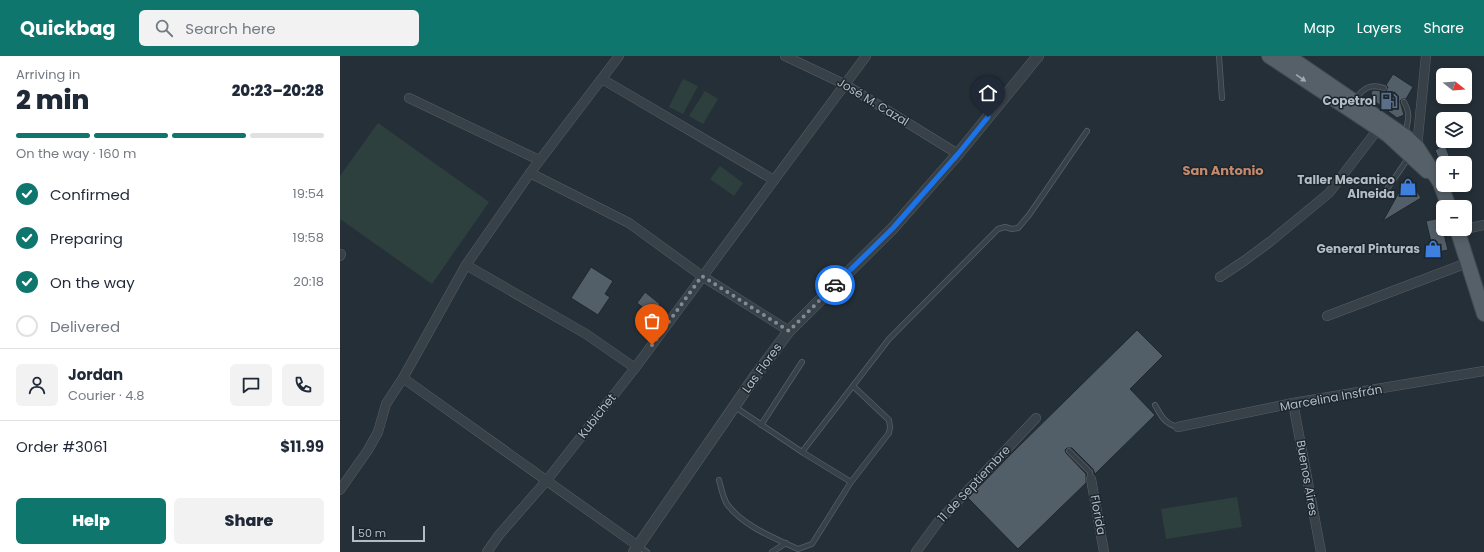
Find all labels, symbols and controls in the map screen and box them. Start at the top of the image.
search box [139,10,419,46]
text: Quickbag [20,15,115,42]
icon: search [153,17,175,39]
text: Search here [185,18,276,39]
text: Map [1304,18,1335,38]
text: Layers [1357,18,1401,38]
text: Share [1423,18,1464,38]
text: Arriving in [16,65,80,84]
north arrow [1436,68,1472,104]
map controls [1436,68,1472,236]
street label: José M. Cazal [834,73,912,130]
one-way arrow [1296,74,1306,82]
pin [971,76,1005,117]
text: 20:23–20:28 [232,80,324,101]
text: 2 min [16,82,89,118]
icon: home [977,82,999,104]
fuel station icon: Copetrol [1379,91,1399,111]
place label: Copetrol [1322,92,1376,109]
button: layers [1436,112,1472,148]
text: On the way · 160 m [16,144,137,163]
button: + [1436,156,1472,192]
district label: San Antonio [1182,161,1264,180]
place label: Taller Mecanico Alneida [1297,171,1395,202]
shop icon: Taller Mecanico Alneida [1398,177,1418,197]
icon: check [16,183,38,205]
text: Confirmed [50,184,130,205]
text: 19:54 [293,184,324,203]
button: − [1436,200,1472,236]
icon: check [16,227,38,249]
text: Preparing [50,228,123,249]
text: 19:58 [293,228,324,247]
shop icon: General Pinturas [1423,239,1443,259]
place label: General Pinturas [1317,240,1420,257]
courier [815,265,855,305]
icon: check [16,271,38,293]
text: On the way [50,272,135,293]
text: 20:18 [293,272,324,291]
icon: car [824,274,846,296]
pin [635,304,669,345]
icon: bag [641,310,663,332]
text: Delivered [50,316,120,337]
street label: Las Flores [738,339,785,396]
button: person [16,364,58,406]
text: Jordan [68,364,123,385]
button: chat [230,364,272,406]
button: phone [282,364,324,406]
street label: Marcelina Insfrán [1278,380,1383,415]
text: Courier · 4.8 [68,386,144,405]
street label: Kubichet [574,390,620,442]
text: Order #3061 [16,436,108,457]
text: $11.99 [280,436,324,457]
street label: Buenos Aires [1292,439,1323,517]
street label: 11 de Septiembre [934,442,1014,526]
street label: Florida [1087,494,1110,536]
button: Help [16,498,166,544]
button: Share [174,498,324,544]
scale bar [352,524,425,543]
text: 50 m [358,525,386,541]

